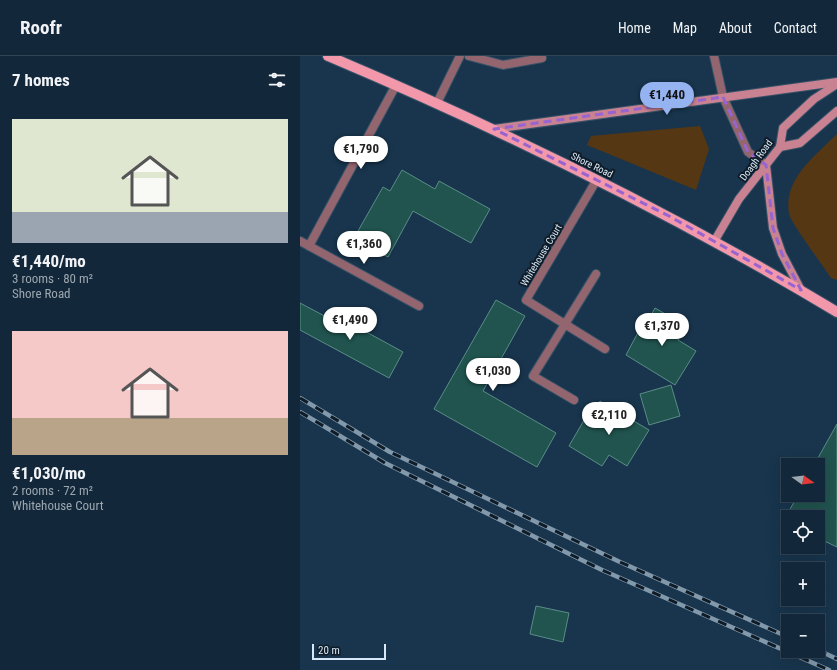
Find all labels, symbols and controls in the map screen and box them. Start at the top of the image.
text: Roofr [20,16,62,39]
text: Home [618,20,651,36]
text: Map [673,20,697,36]
text: About [719,20,752,36]
text: Contact [774,20,817,36]
icon: filters [266,69,288,91]
text: 7 homes [12,70,70,90]
pin: €1,440 [634,82,700,116]
text: €1,440 [649,87,685,102]
pin: €1,790 [328,136,394,170]
street label: Doagh Road [738,137,774,183]
text: €1,790 [343,141,379,156]
icon: home [114,145,186,217]
street label: Shore Road [569,150,615,180]
street label: Whitehouse Court [518,222,564,288]
pin: €1,360 [331,231,397,265]
text: €1,360 [346,236,382,251]
text: €1,440/mo [12,251,86,271]
text: 3 rooms · 80 m² [12,271,93,286]
text: Shore Road [12,286,71,301]
pin: €1,490 [317,307,383,341]
text: €1,490 [332,312,368,327]
pin: €1,370 [629,313,695,347]
text: €1,370 [644,318,680,333]
icon: home [114,357,186,429]
pin: €1,030 [460,358,526,392]
text: €1,030 [475,363,511,378]
pin: €2,110 [576,402,642,436]
text: €2,110 [591,407,627,422]
north arrow [781,458,825,502]
map controls [781,458,825,658]
text: €1,030/mo [12,463,86,483]
text: 2 rooms · 72 m² [12,483,93,498]
text: Whitehouse Court [12,498,104,513]
button: locate [781,510,825,554]
button: + [781,562,825,606]
button: − [781,614,825,658]
scale bar [312,642,386,661]
text: 20 m [318,644,340,657]

